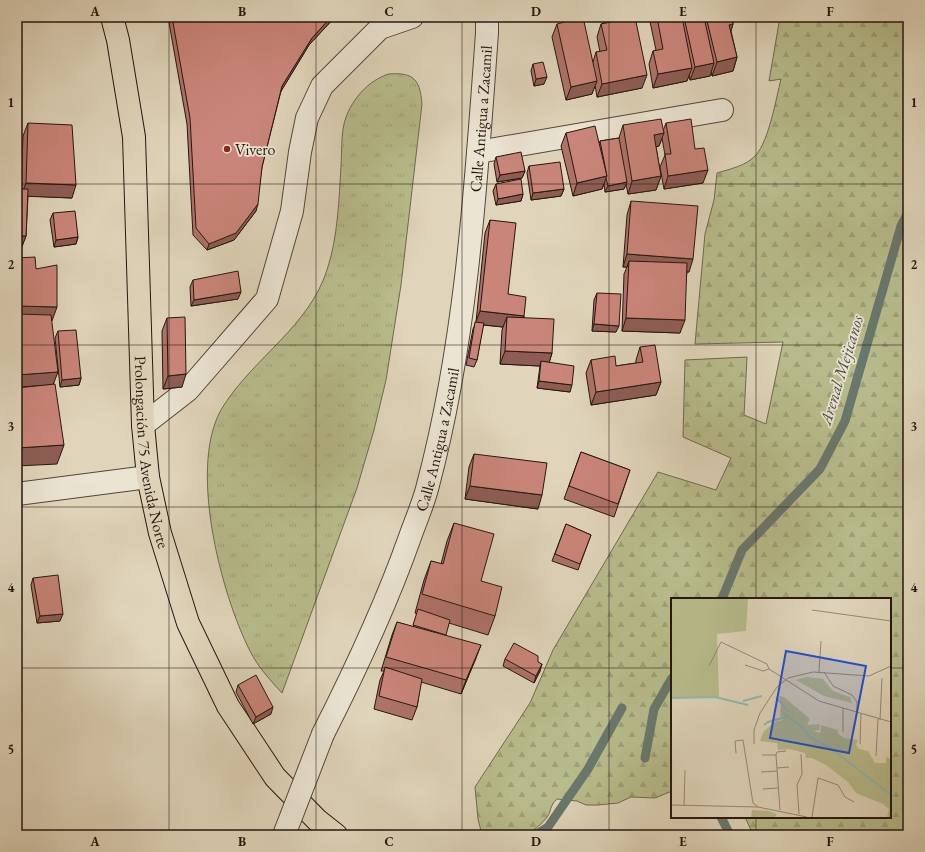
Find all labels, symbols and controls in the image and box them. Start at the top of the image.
text: A [89,3,100,20]
text: B [238,3,246,20]
text: C [384,3,394,20]
text: D [531,3,541,20]
text: E [679,3,687,20]
text: F [826,3,834,20]
street label: Calle Antigua a Zacamil [465,45,497,193]
text: 1 [8,94,15,111]
text: 1 [911,94,918,111]
place label: Vivero [235,139,276,160]
marker: Vivero [222,144,232,154]
text: 2 [8,256,15,273]
text: 2 [911,256,918,273]
water label: Arenal Mejicanos [813,312,868,429]
street label: Prolongación 75 Avenida Norte [130,355,174,551]
street label: Calle Antigua a Zacamil [410,366,464,514]
text: 3 [8,418,15,435]
text: 3 [911,418,918,435]
text: 4 [8,579,15,596]
text: 4 [911,579,918,596]
inset map [671,598,891,818]
text: 5 [8,741,14,758]
text: 5 [911,741,917,758]
text: A [89,833,100,850]
text: B [238,833,246,850]
text: C [384,833,394,850]
text: D [531,833,541,850]
text: E [679,833,687,850]
text: F [826,833,834,850]

